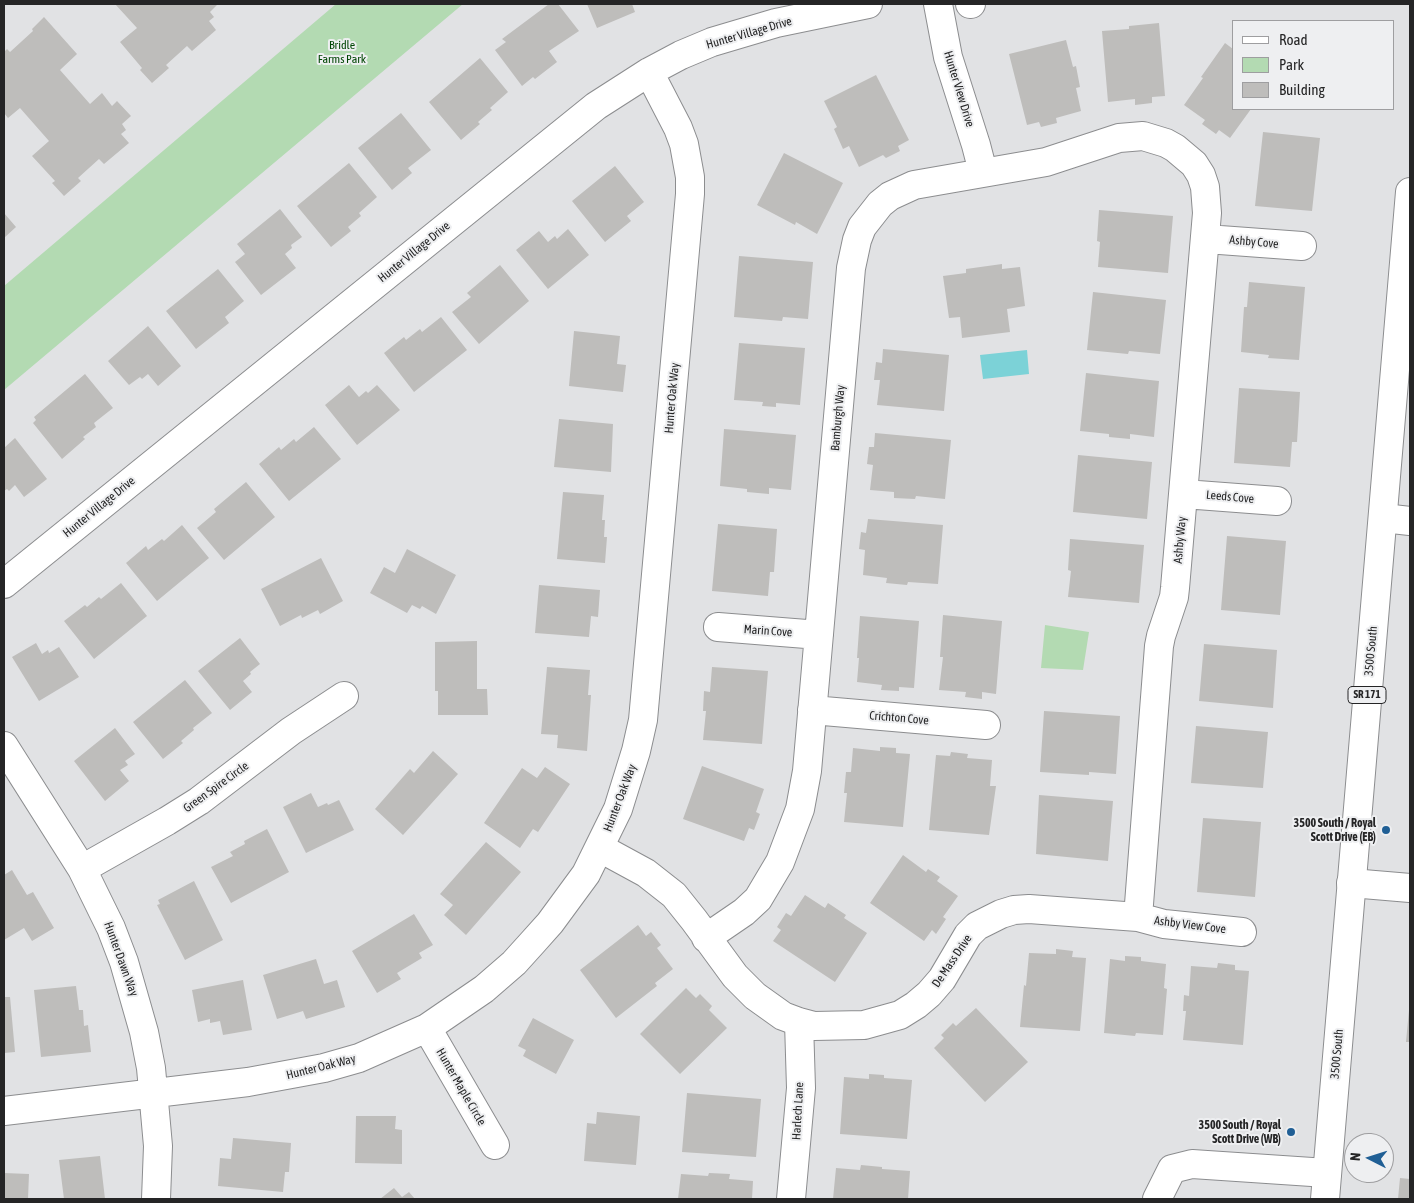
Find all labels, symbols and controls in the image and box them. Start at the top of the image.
street label: Hunter Village Drive [705,14,793,52]
legend [1232,20,1394,110]
text: Road [1279,31,1308,48]
park label: Bridle Farms Park [318,38,366,66]
street label: Hunter View Drive [941,49,977,129]
text: Park [1279,56,1304,73]
text: Building [1279,81,1325,98]
street label: Hunter Village Drive [375,219,453,285]
street label: Ashby Cove [1229,233,1279,251]
street label: Hunter Oak Way [662,362,682,434]
street label: Bamburgh Way [828,384,848,452]
street label: Hunter Village Drive [60,474,138,540]
street label: Leeds Cove [1205,488,1255,506]
street label: Ashby Way [1171,516,1189,564]
street label: Marin Cove [743,622,793,640]
street label: 3500 South [1362,625,1380,677]
road number: SR 171 [1348,686,1386,704]
street label: Crichton Cove [869,708,929,728]
street label: Green Spire Circle [181,759,251,815]
street label: Hunter Oak Way [601,762,639,834]
place label: 3500 South / Royal Scott Drive (EB) [1294,816,1376,844]
marker: 3500 South / Royal Scott Drive (EB) [1380,824,1392,836]
street label: Ashby View Cove [1153,913,1227,937]
street label: Hunter Dawn Way [101,920,141,998]
street label: De Mass Drive [929,932,975,990]
street label: 3500 South [1328,1028,1346,1080]
street label: Hunter Maple Circle [433,1046,489,1128]
street label: Hunter Oak Way [285,1051,357,1083]
street label: Harlech Lane [789,1082,807,1140]
place label: 3500 South / Royal Scott Drive (WB) [1199,1118,1281,1146]
marker: 3500 South / Royal Scott Drive (WB) [1285,1126,1297,1138]
north arrow [1344,1133,1394,1183]
text: N [1347,1152,1363,1162]

